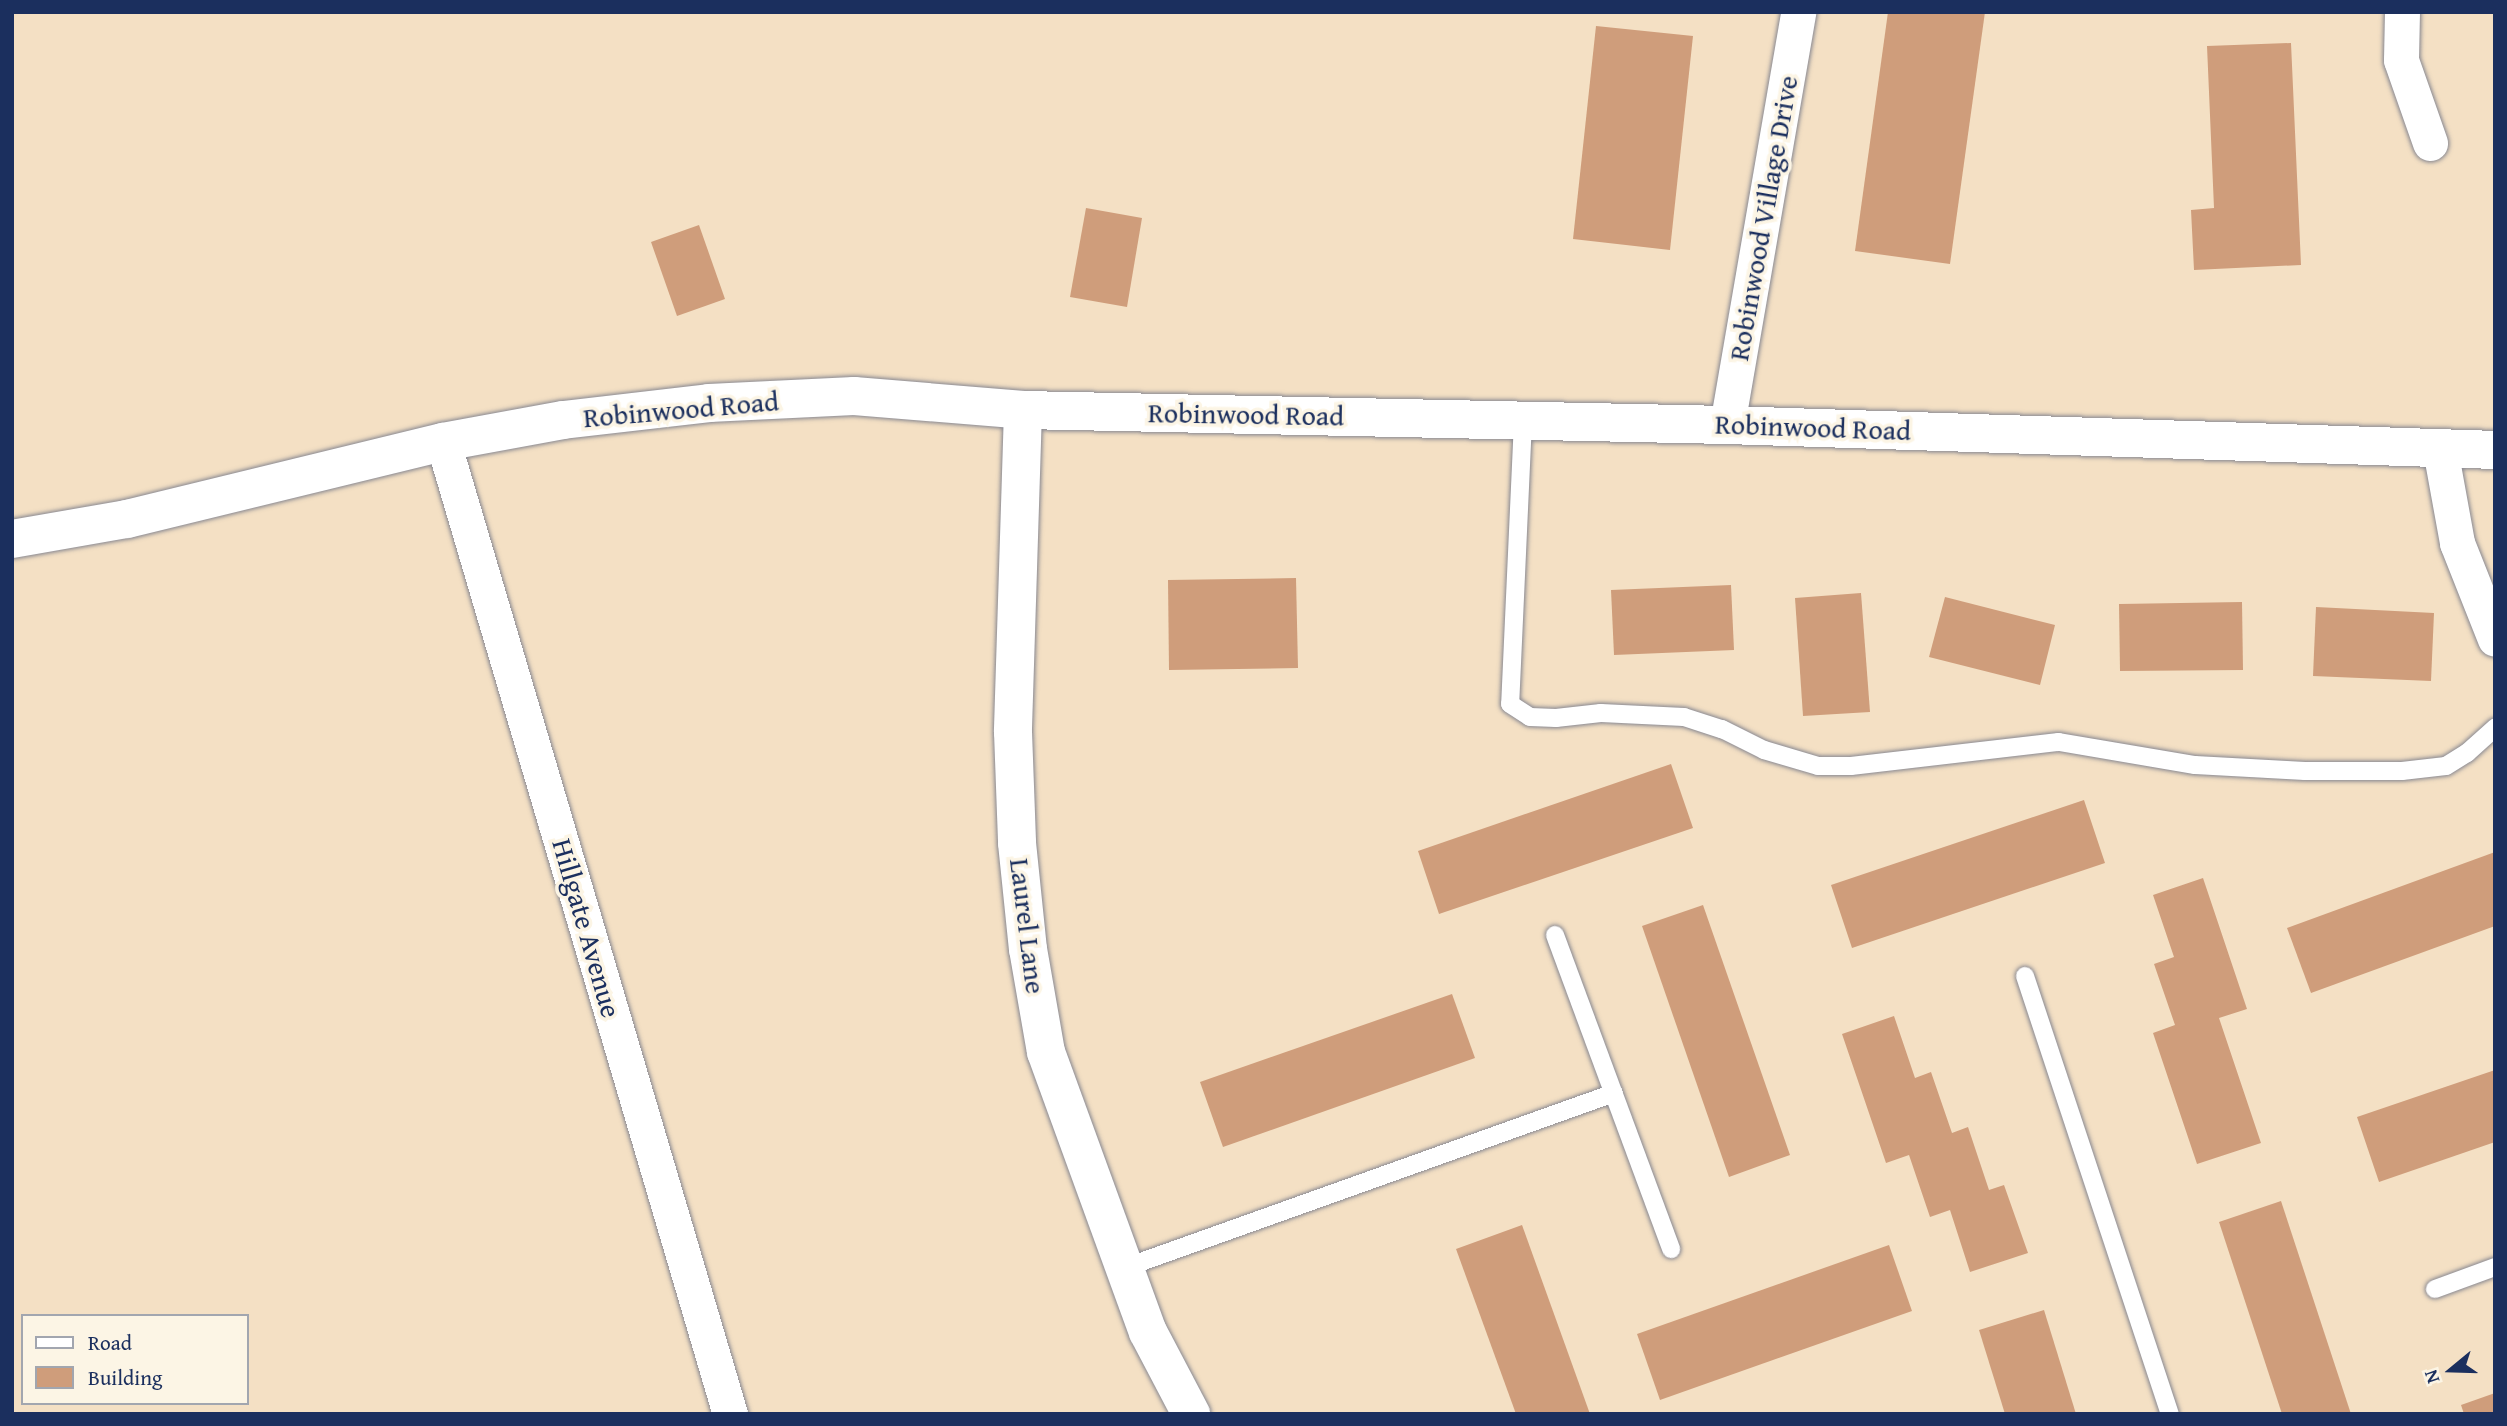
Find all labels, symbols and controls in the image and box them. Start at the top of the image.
street label: Robinwood Village Drive [1721,73,1805,363]
street label: Robinwood Road [582,384,780,434]
street label: Robinwood Road [1148,395,1344,433]
street label: Robinwood Road [1714,407,1912,447]
street label: Hillgate Avenue [545,835,629,1021]
street label: Laurel Lane [1003,856,1053,996]
legend [21,1314,248,1405]
text: Road [88,1327,132,1358]
north arrow [2416,1335,2486,1405]
text: Building [88,1362,162,1393]
text: N [2416,1366,2446,1387]

